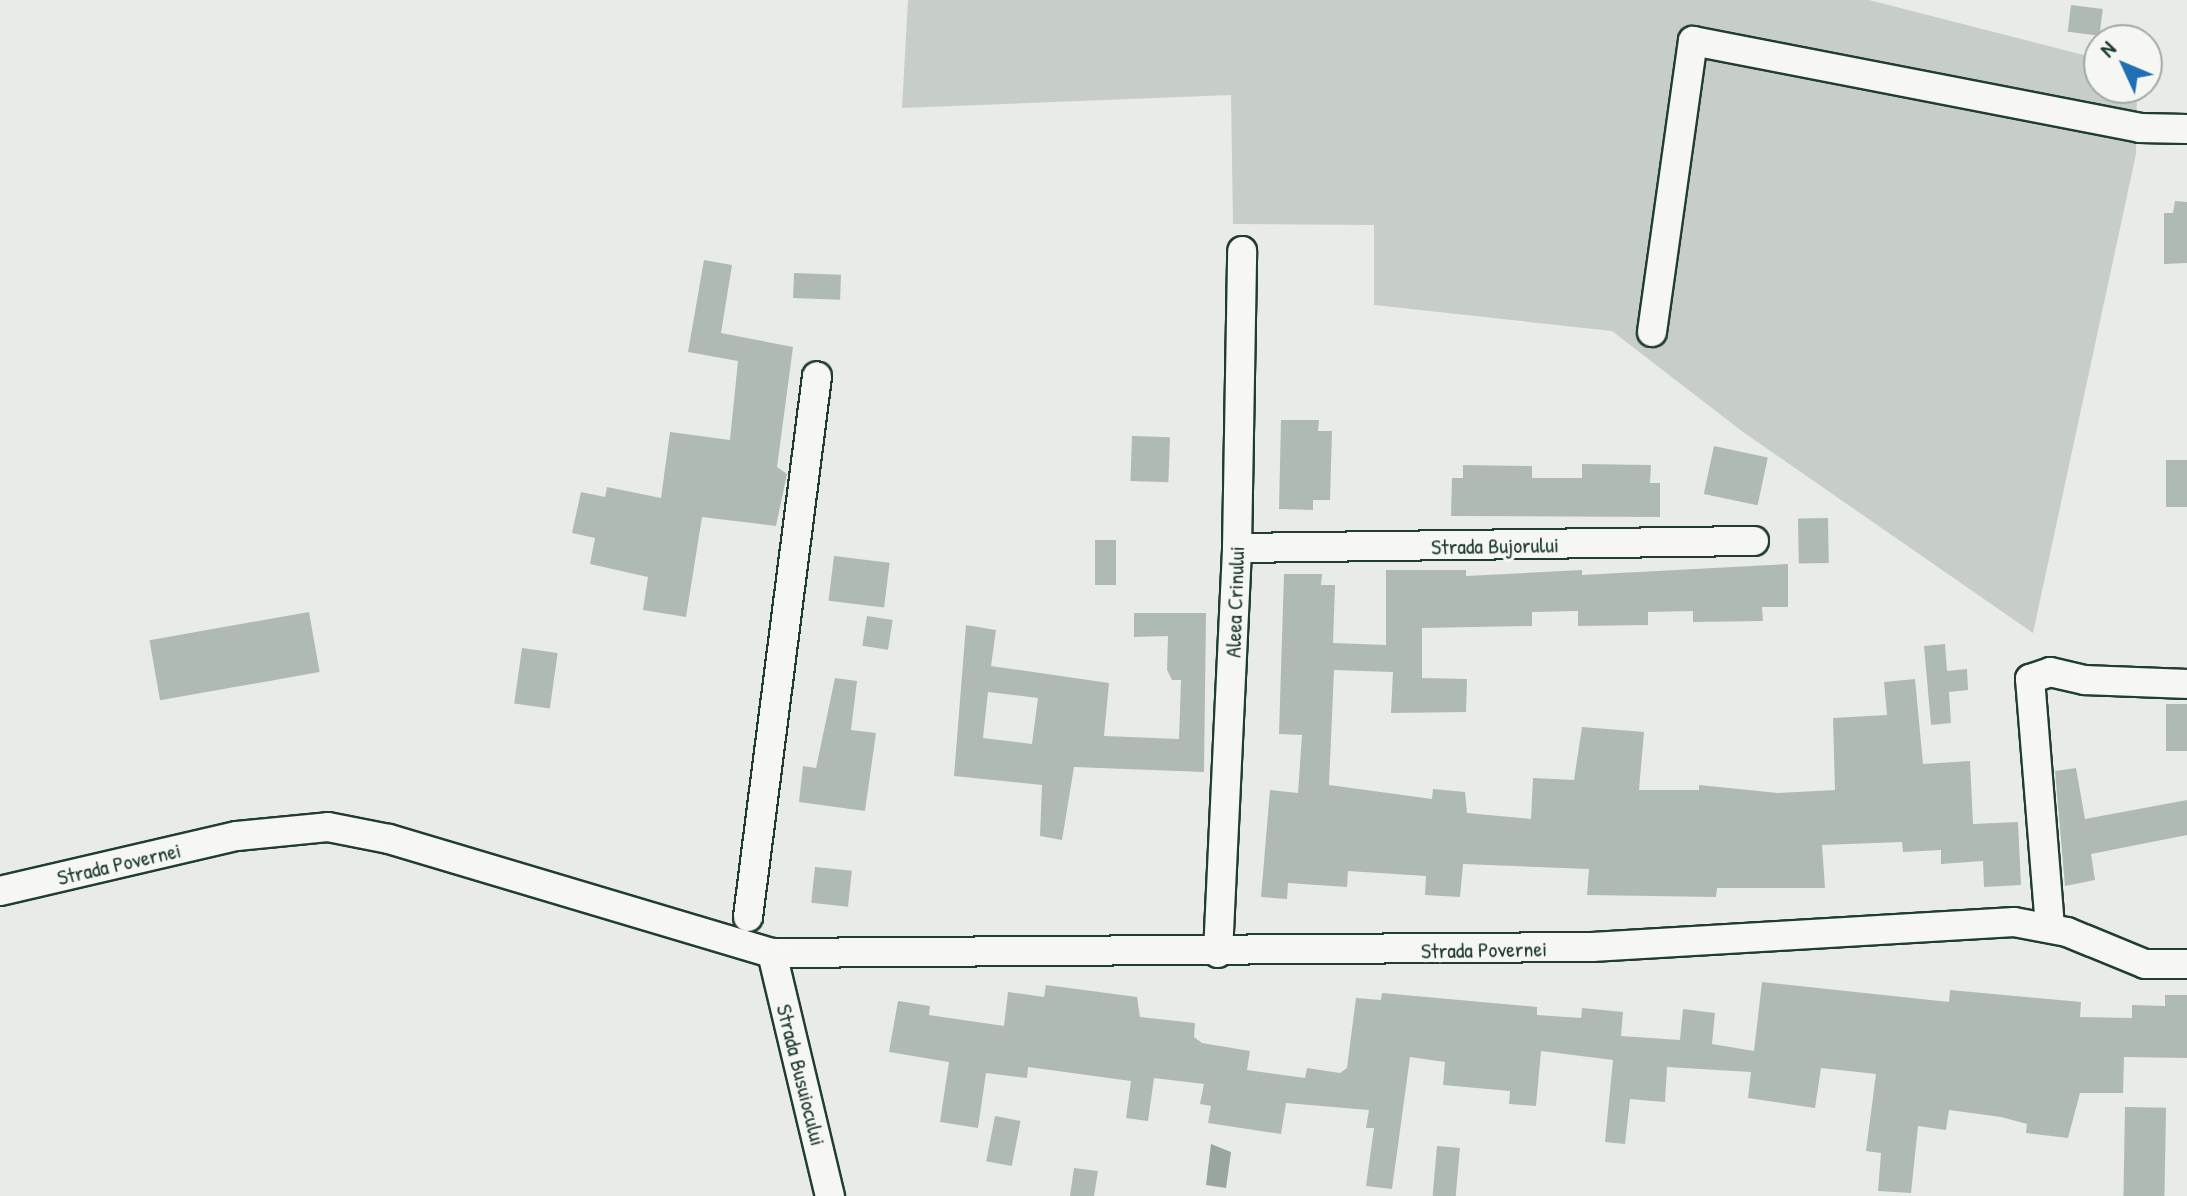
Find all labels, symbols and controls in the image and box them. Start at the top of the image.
north arrow [2083,24,2163,104]
text: N [2092,34,2122,63]
street label: Strada Bujorului [1431,532,1559,560]
street label: Aleea Crinului [1220,546,1250,658]
street label: Strada Povernei [55,837,183,891]
street label: Strada Povernei [1421,936,1547,964]
street label: Strada Busuiocului [771,1001,831,1149]

